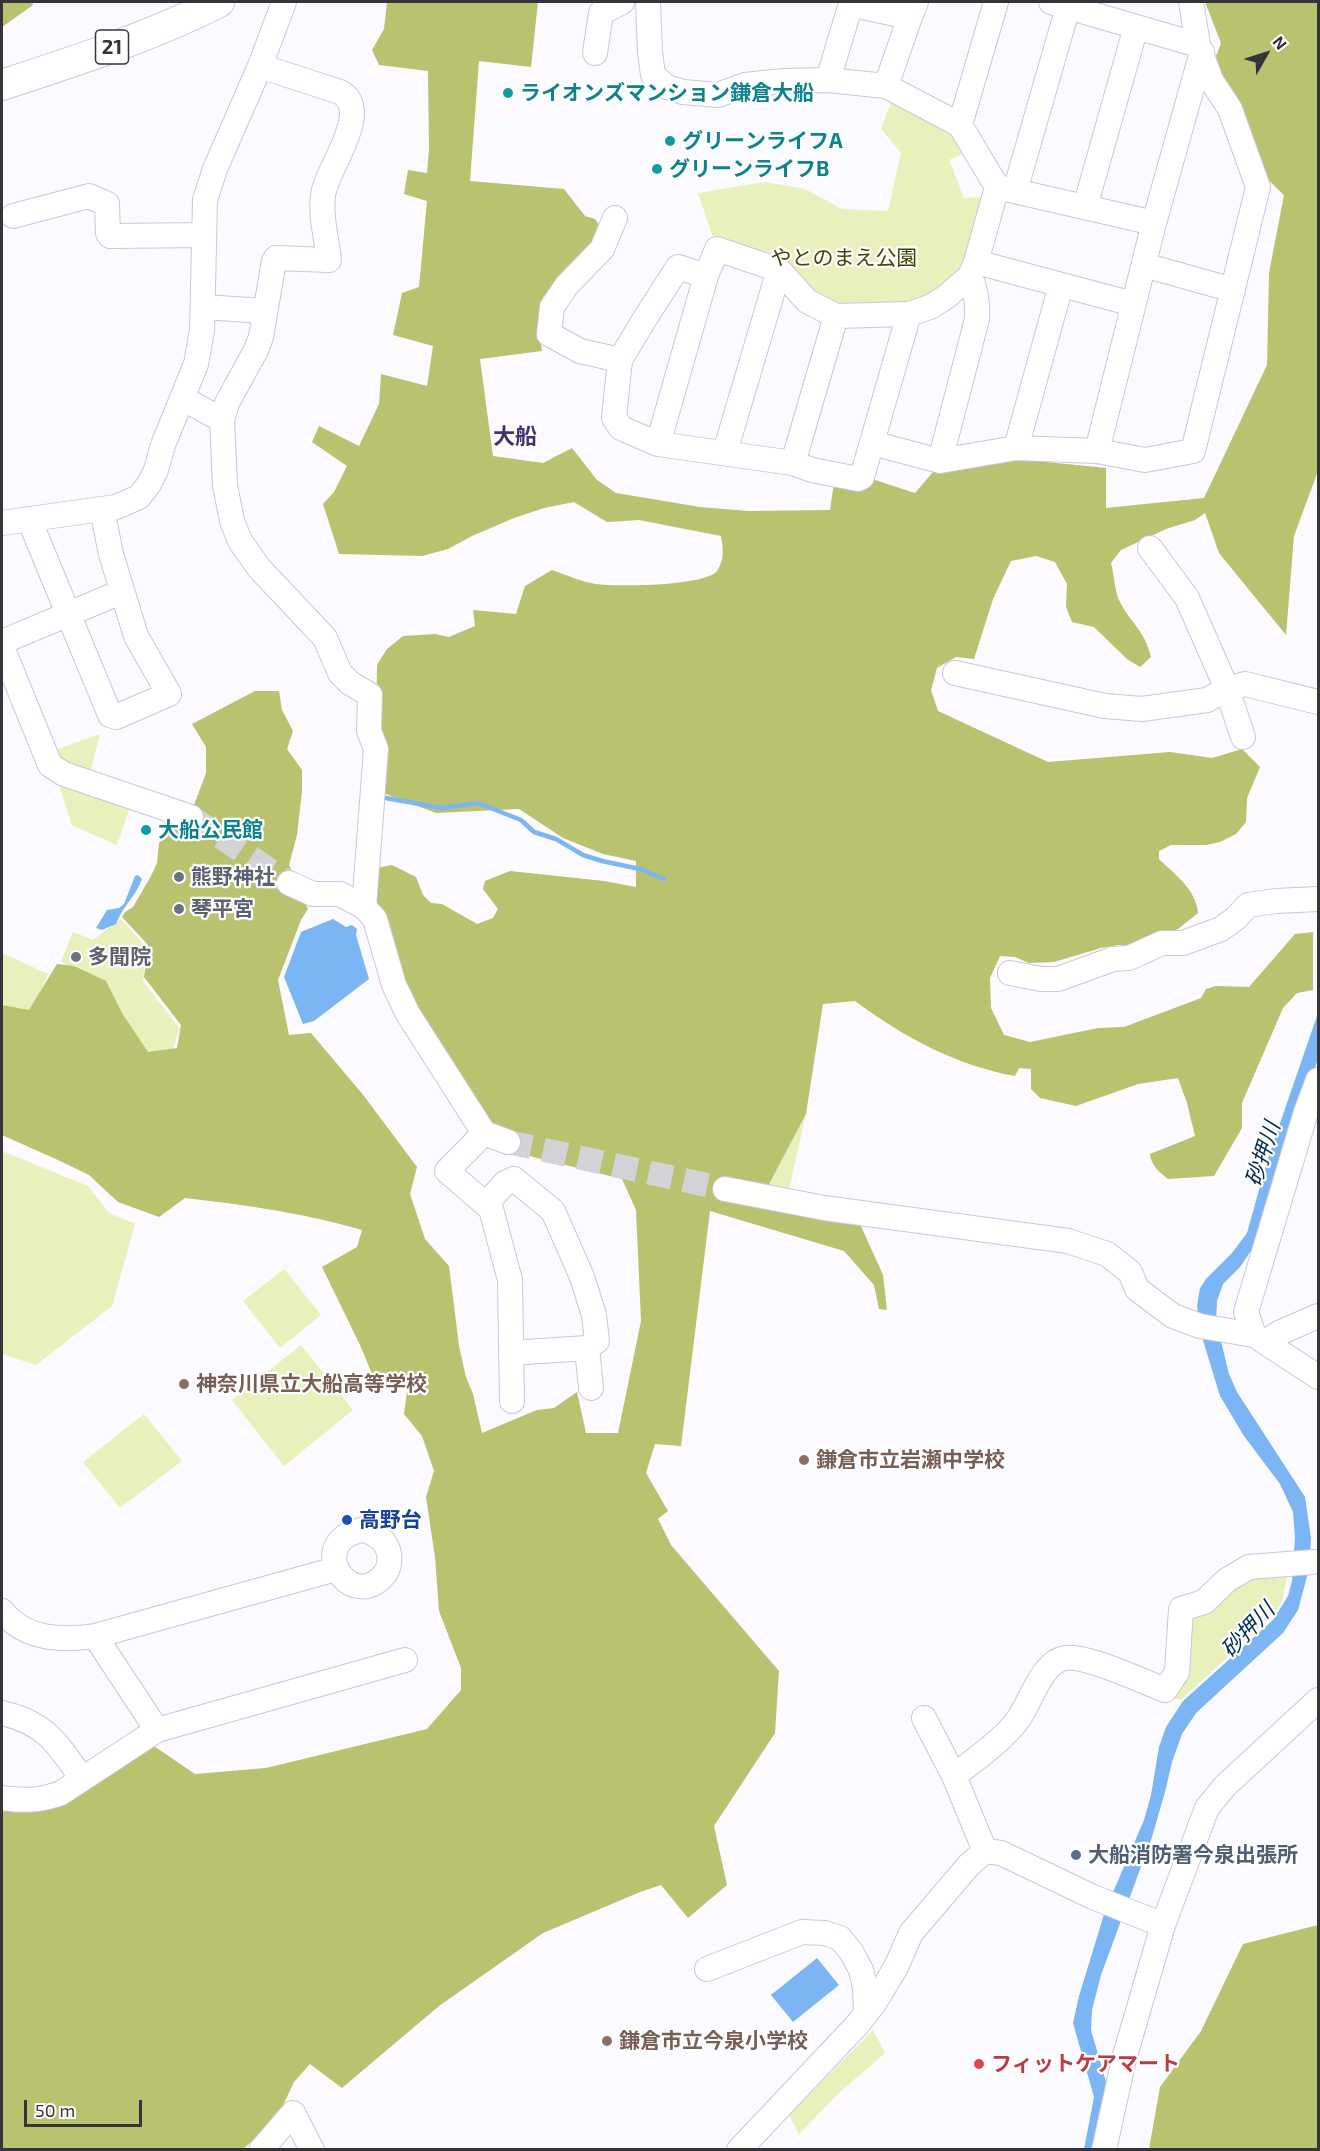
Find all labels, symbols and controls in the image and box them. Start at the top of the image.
north arrow [1236,24,1296,84]
road number: 21 [96,30,128,64]
text: N [1269,32,1291,53]
place label: ライオンズマンション鎌倉大船 [520,80,814,106]
marker: ライオンズマンション鎌倉大船 [501,86,515,100]
place label: グリーンライフA [682,128,843,154]
marker: グリーンライフA [663,134,677,148]
place label: グリーンライフB [669,156,829,182]
marker: グリーンライフB [650,162,664,176]
park label: やとのまえ公園 [771,245,917,271]
district label: 大船 [493,424,537,450]
place label: 大船公民館 [158,817,263,843]
marker: 大船公民館 [139,823,153,837]
place label: 熊野神社 [191,864,275,890]
marker: 熊野神社 [172,870,186,884]
place label: 琴平宮 [191,896,254,922]
marker: 琴平宮 [172,902,186,916]
place label: 多聞院 [88,944,151,970]
marker: 多聞院 [69,950,83,964]
water label: 砂押川 [1240,1119,1286,1189]
place label: 神奈川県立大船高等学校 [196,1371,427,1397]
marker: 神奈川県立大船高等学校 [177,1377,191,1391]
place label: 鎌倉市立岩瀬中学校 [816,1447,1005,1473]
marker: 鎌倉市立岩瀬中学校 [797,1453,811,1467]
place label: 高野台 [359,1507,422,1533]
marker: 高野台 [340,1513,354,1527]
water label: 砂押川 [1216,1597,1280,1663]
place label: 大船消防署今泉出張所 [1088,1842,1298,1868]
marker: 大船消防署今泉出張所 [1069,1848,1083,1862]
place label: 鎌倉市立今泉小学校 [619,2028,808,2054]
marker: 鎌倉市立今泉小学校 [600,2034,614,2048]
place label: フィットケアマート [991,2051,1180,2077]
marker: フィットケアマート [972,2057,986,2071]
scale bar [27,2088,146,2126]
text: 50 m [35,2099,75,2121]

